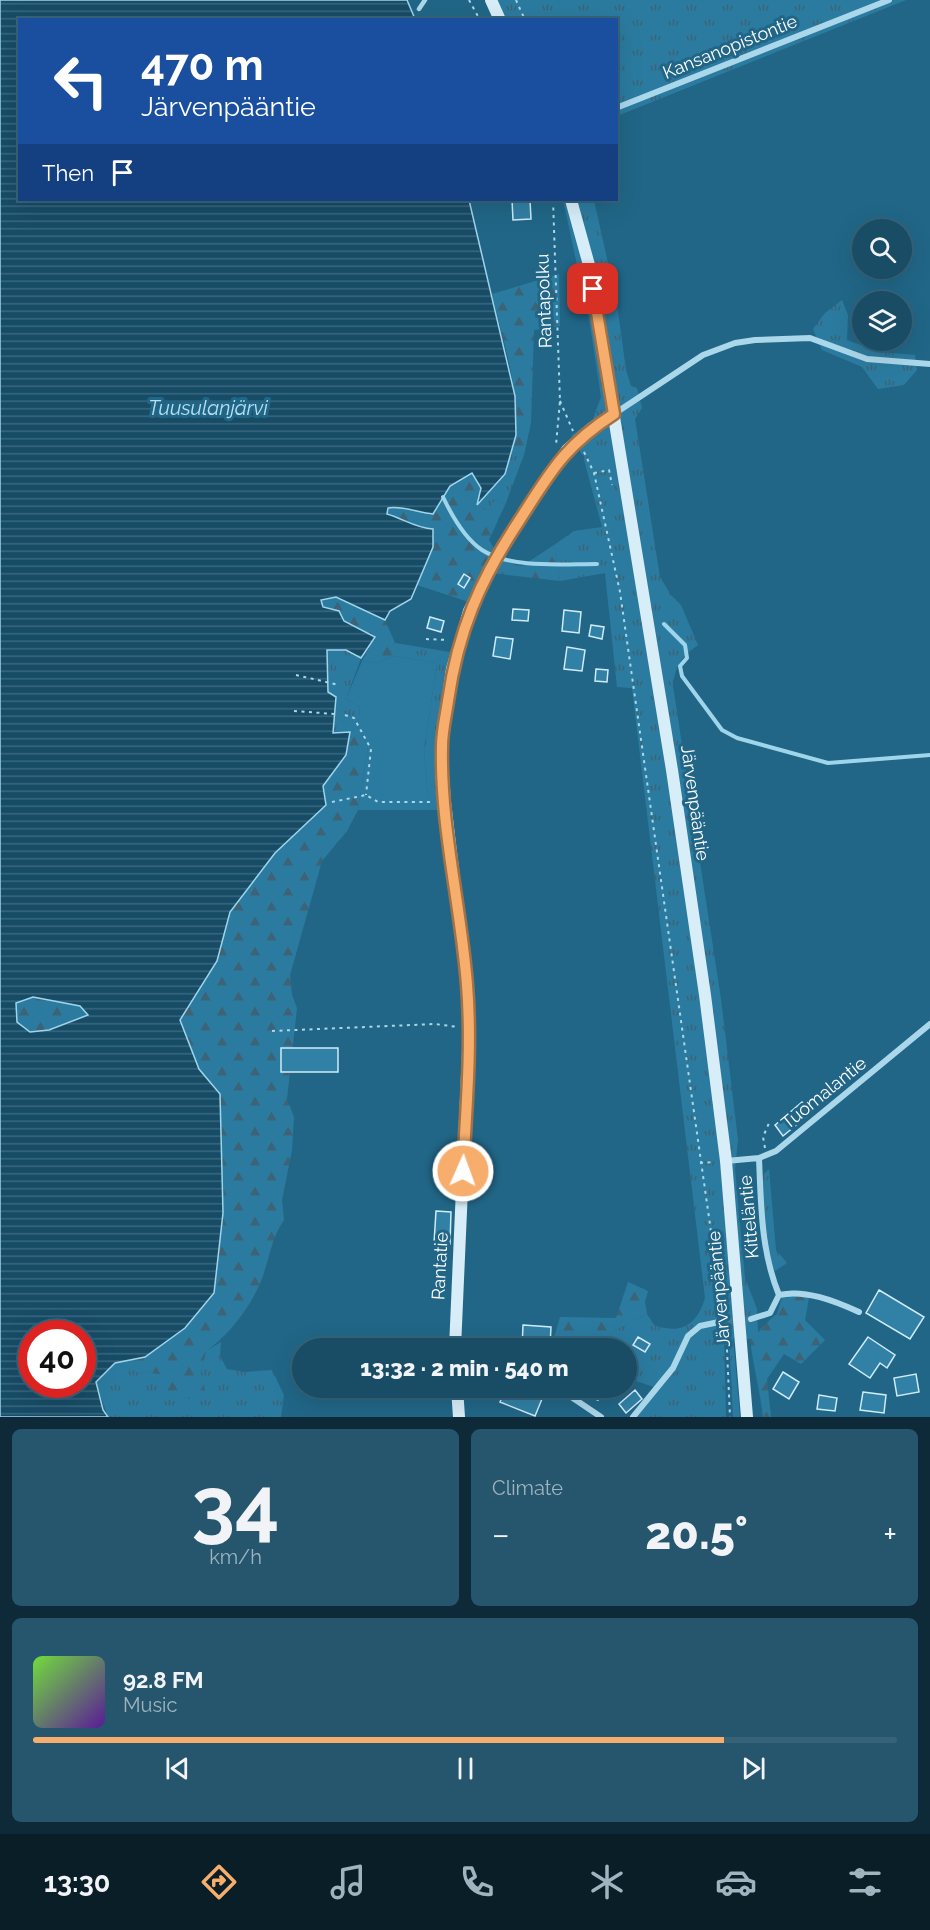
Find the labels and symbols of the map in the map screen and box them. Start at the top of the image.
street label: Kansanopistontie [660,10,800,83]
street label: Rantapolku [531,253,556,349]
pin [567,263,618,314]
water label: Tuusulanjärvi [148,396,268,420]
street label: Järvenpääntie [677,744,714,863]
street label: Tuomalantie [777,1052,871,1133]
position arrow [431,1139,495,1203]
street label: Kitteläntie [734,1174,763,1260]
street label: Järvenpääntie [703,1230,734,1348]
street label: Rantatie [427,1231,452,1301]
speed limit sign: 40 [18,1320,96,1398]

